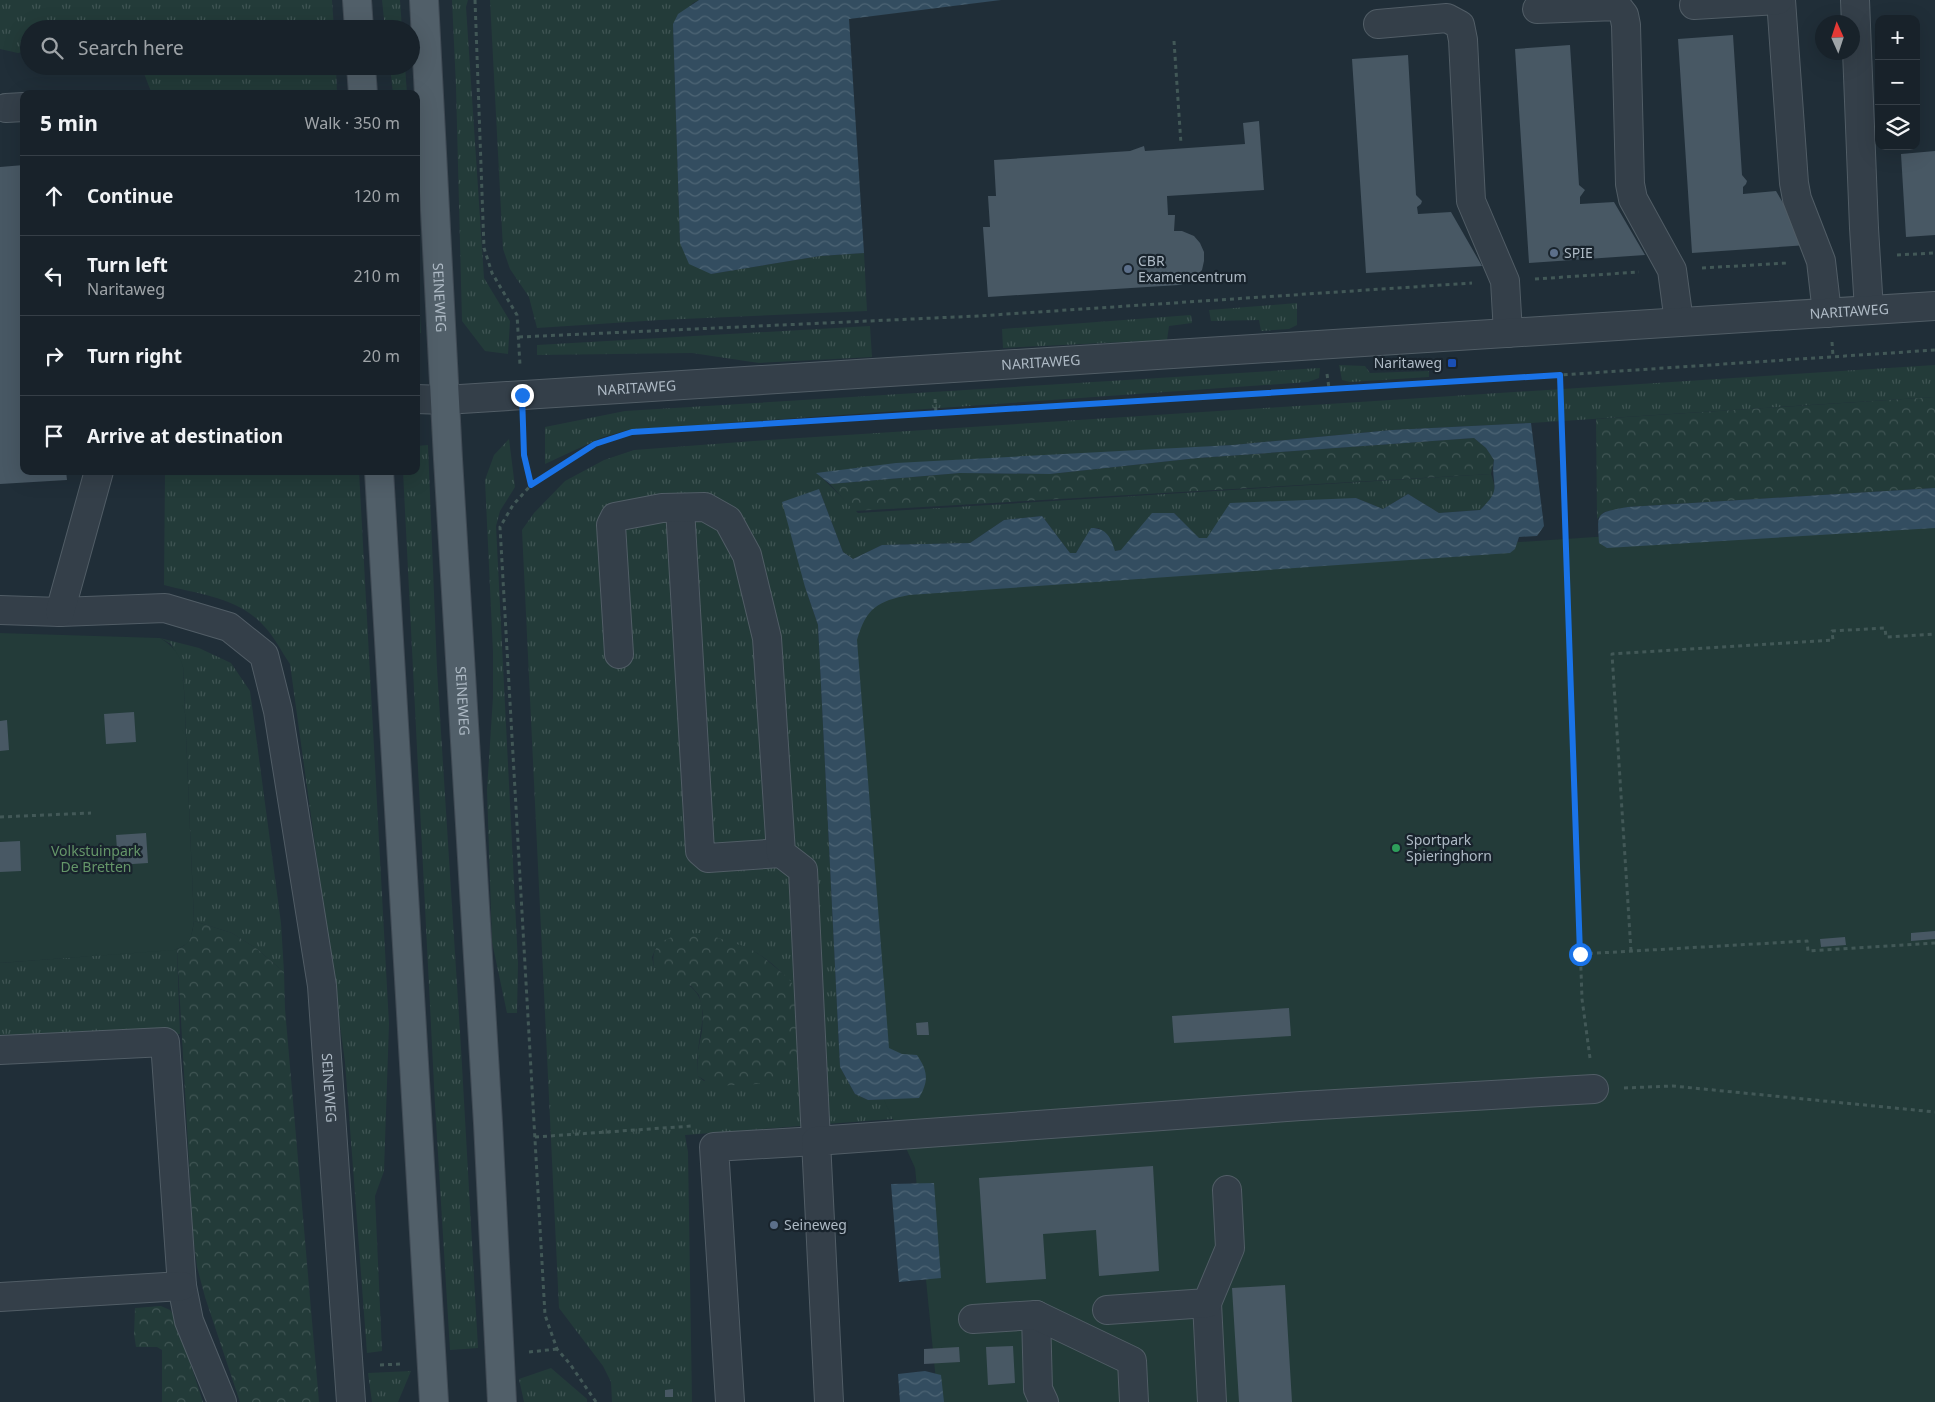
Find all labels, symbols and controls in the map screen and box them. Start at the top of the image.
north arrow [1815,15,1860,60]
map controls [1875,15,1920,150]
button: + [1875,15,1920,60]
search box [20,20,420,75]
icon: search [38,34,66,62]
text: Search here [78,35,184,61]
button: − [1875,60,1920,105]
button: layers [1875,105,1920,150]
text: 5 min [40,109,98,137]
text: Walk · 350 m [305,112,400,134]
icon: ahead [40,182,68,210]
text: Continue [87,183,173,209]
text: 120 m [353,185,400,207]
place label: SPIE [1564,243,1593,262]
marker: SPIE [1548,247,1560,259]
place label: CBR Examencentrum [1138,251,1247,286]
text: Turn left [87,252,168,278]
icon: left [40,262,68,290]
street label: SEINEWEG [429,262,451,333]
marker: CBR Examencentrum [1122,263,1134,275]
text: 210 m [353,265,400,287]
text: Naritaweg [87,278,165,300]
street label: NARITAWEG [1809,299,1889,323]
icon: right [40,342,68,370]
text: Turn right [87,343,182,369]
text: 20 m [363,345,400,367]
street label: NARITAWEG [1001,350,1081,374]
place label: Naritaweg [1374,353,1442,372]
marker: Naritaweg [1446,357,1458,369]
street label: NARITAWEG [596,375,677,399]
route end [511,384,534,407]
icon: arrive [40,422,68,450]
text: Arrive at destination [87,423,283,449]
street label: SEINEWEG [451,666,475,736]
place label: Sportpark Spieringhorn [1406,830,1492,865]
park label: Volkstuinpark De Bretten [51,841,142,876]
marker: Sportpark Spieringhorn [1390,842,1402,854]
route start [1569,943,1592,966]
street label: SEINEWEG [318,1052,341,1123]
place label: Seineweg [784,1215,847,1234]
marker: Seineweg [768,1219,780,1231]

